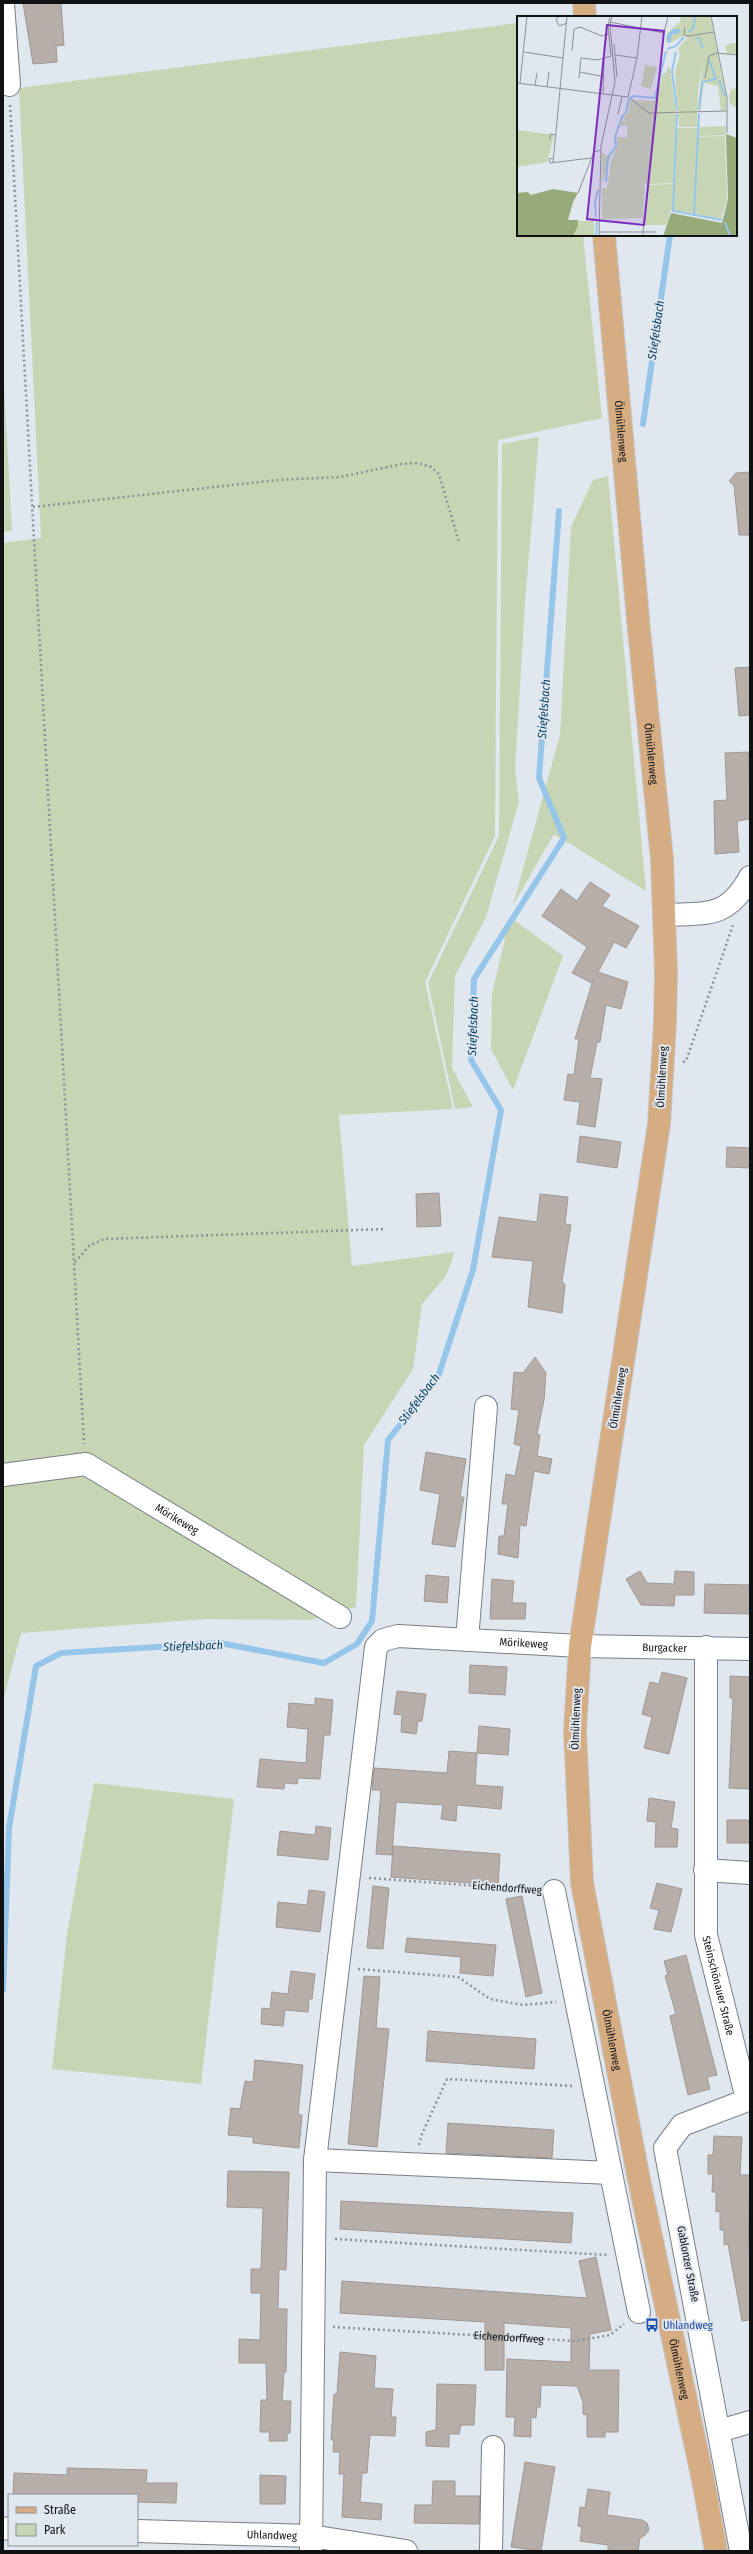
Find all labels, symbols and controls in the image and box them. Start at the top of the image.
inset map [517,16,737,236]
water label: Stiefelsbach [645,299,667,362]
street label: Ölmühlenweg [612,400,631,463]
water label: Stiefelsbach [535,679,553,740]
street label: Ölmühlenweg [642,722,661,786]
water label: Stiefelsbach [465,996,481,1057]
street label: Ölmühlenweg [654,1045,670,1108]
street label: Ölmühlenweg [607,1366,629,1429]
water label: Stiefelsbach [395,1371,443,1428]
street label: Mörikeweg [153,1501,202,1537]
street label: Mörikeweg [499,1635,549,1651]
water label: Stiefelsbach [162,1638,223,1654]
street label: Burgacker [642,1641,687,1654]
street label: Ölmühlenweg [568,1687,584,1750]
street label: Eichendorffweg [472,1879,543,1897]
street label: Steinschönauer Straße [700,1934,737,2037]
street label: Ölmühlenweg [600,2008,624,2072]
street label: Gablonzer Straße [674,2225,702,2303]
bus stop icon: Uhlandweg [644,2317,660,2333]
place label: Uhlandweg [663,2319,714,2332]
street label: Eichendorffweg [473,2329,545,2346]
street label: Ölmühlenweg [667,2338,692,2402]
legend [8,2494,138,2546]
text: Straße [44,2503,76,2517]
text: Park [44,2523,66,2537]
street label: Uhlandweg [247,2528,298,2542]

